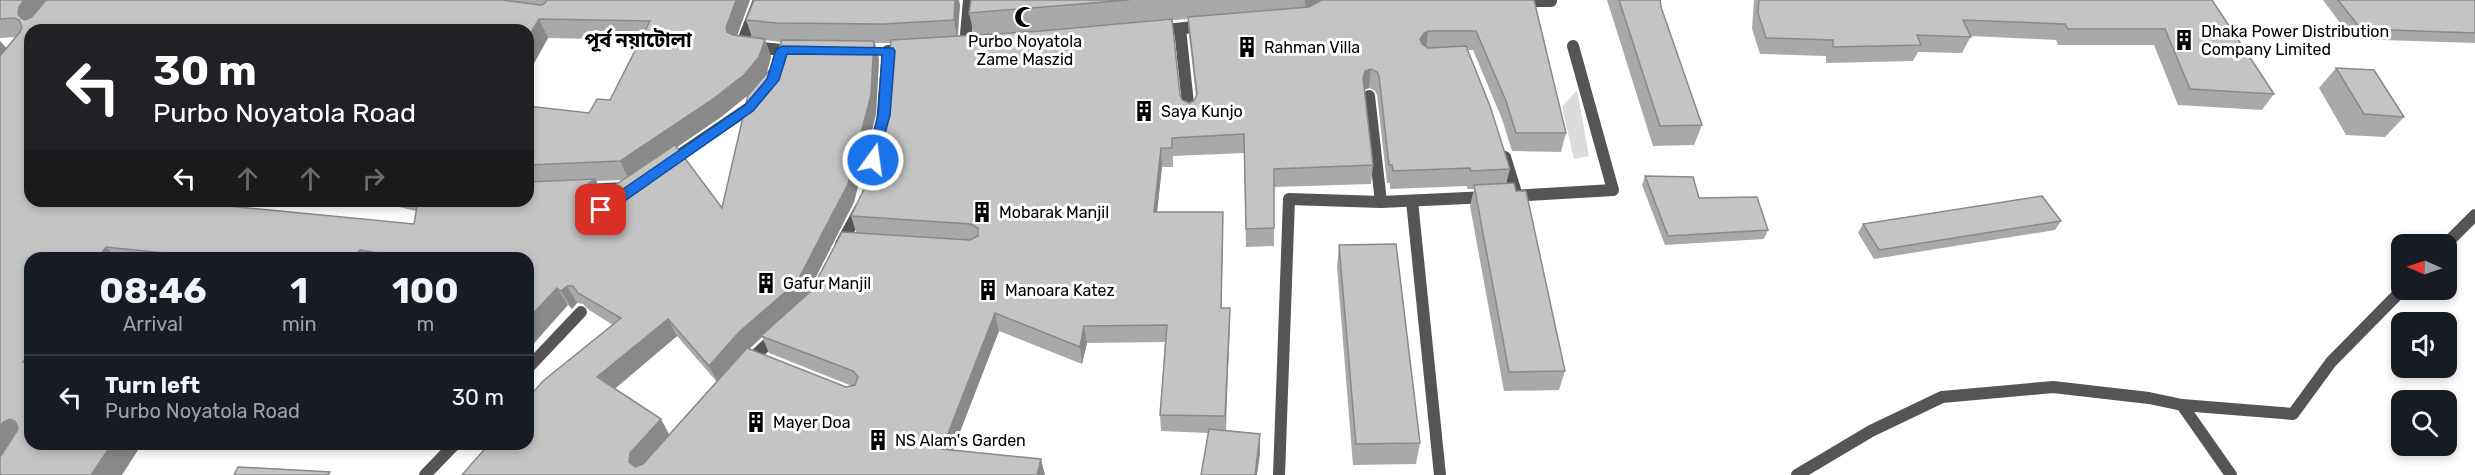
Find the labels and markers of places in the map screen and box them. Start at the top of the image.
mosque icon: Purbo Noyatola Zame Maszid [1013,5,1037,29]
place label: Dhaka Power Distribution Company Limited [2201,22,2389,59]
building icon: Dhaka Power Distribution Company Limited [2172,28,2196,52]
place label: Purbo Noyatola Zame Maszid [968,32,1082,69]
building icon: Rahman Villa [1235,35,1259,59]
place label: Rahman Villa [1264,38,1360,57]
building icon: Saya Kunjo [1132,99,1156,123]
place label: Saya Kunjo [1161,102,1243,121]
pin [575,184,626,235]
building icon: Mobarak Manjil [970,200,994,224]
place label: Mobarak Manjil [999,203,1109,222]
building icon: Gafur Manjil [754,271,778,295]
place label: Gafur Manjil [783,274,871,293]
building icon: Manoara Katez [976,278,1000,302]
place label: Manoara Katez [1005,281,1115,300]
building icon: Mayer Doa [744,410,768,434]
place label: Mayer Doa [773,413,851,432]
building icon: NS Alam's Garden [866,428,890,452]
place label: NS Alam's Garden [895,431,1026,450]

